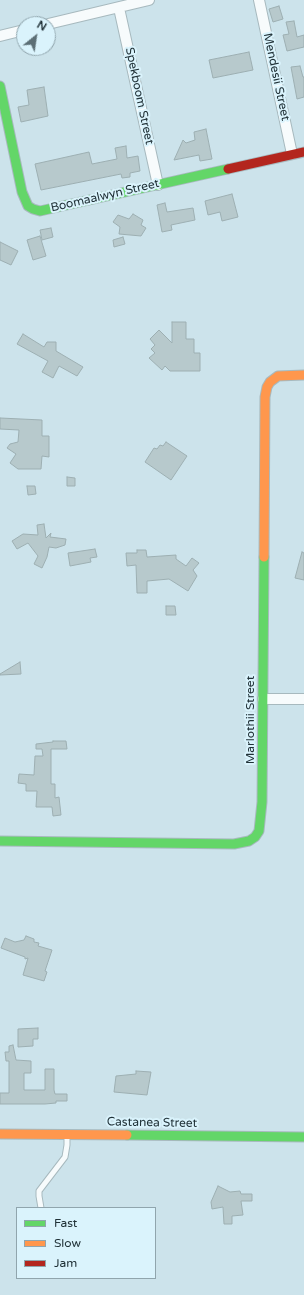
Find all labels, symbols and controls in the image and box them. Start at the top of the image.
north arrow [16,16,56,56]
text: N [35,18,49,34]
street label: Mendesii Street [260,32,292,122]
street label: Spekboom Street [122,46,156,146]
street label: Boomaalwyn Street [49,176,161,216]
street label: Marlothii Street [244,676,258,764]
street label: Castanea Street [107,1115,197,1131]
legend [16,1207,156,1279]
text: Fast [54,1216,77,1230]
text: Slow [54,1236,81,1250]
text: Jam [54,1256,77,1270]

